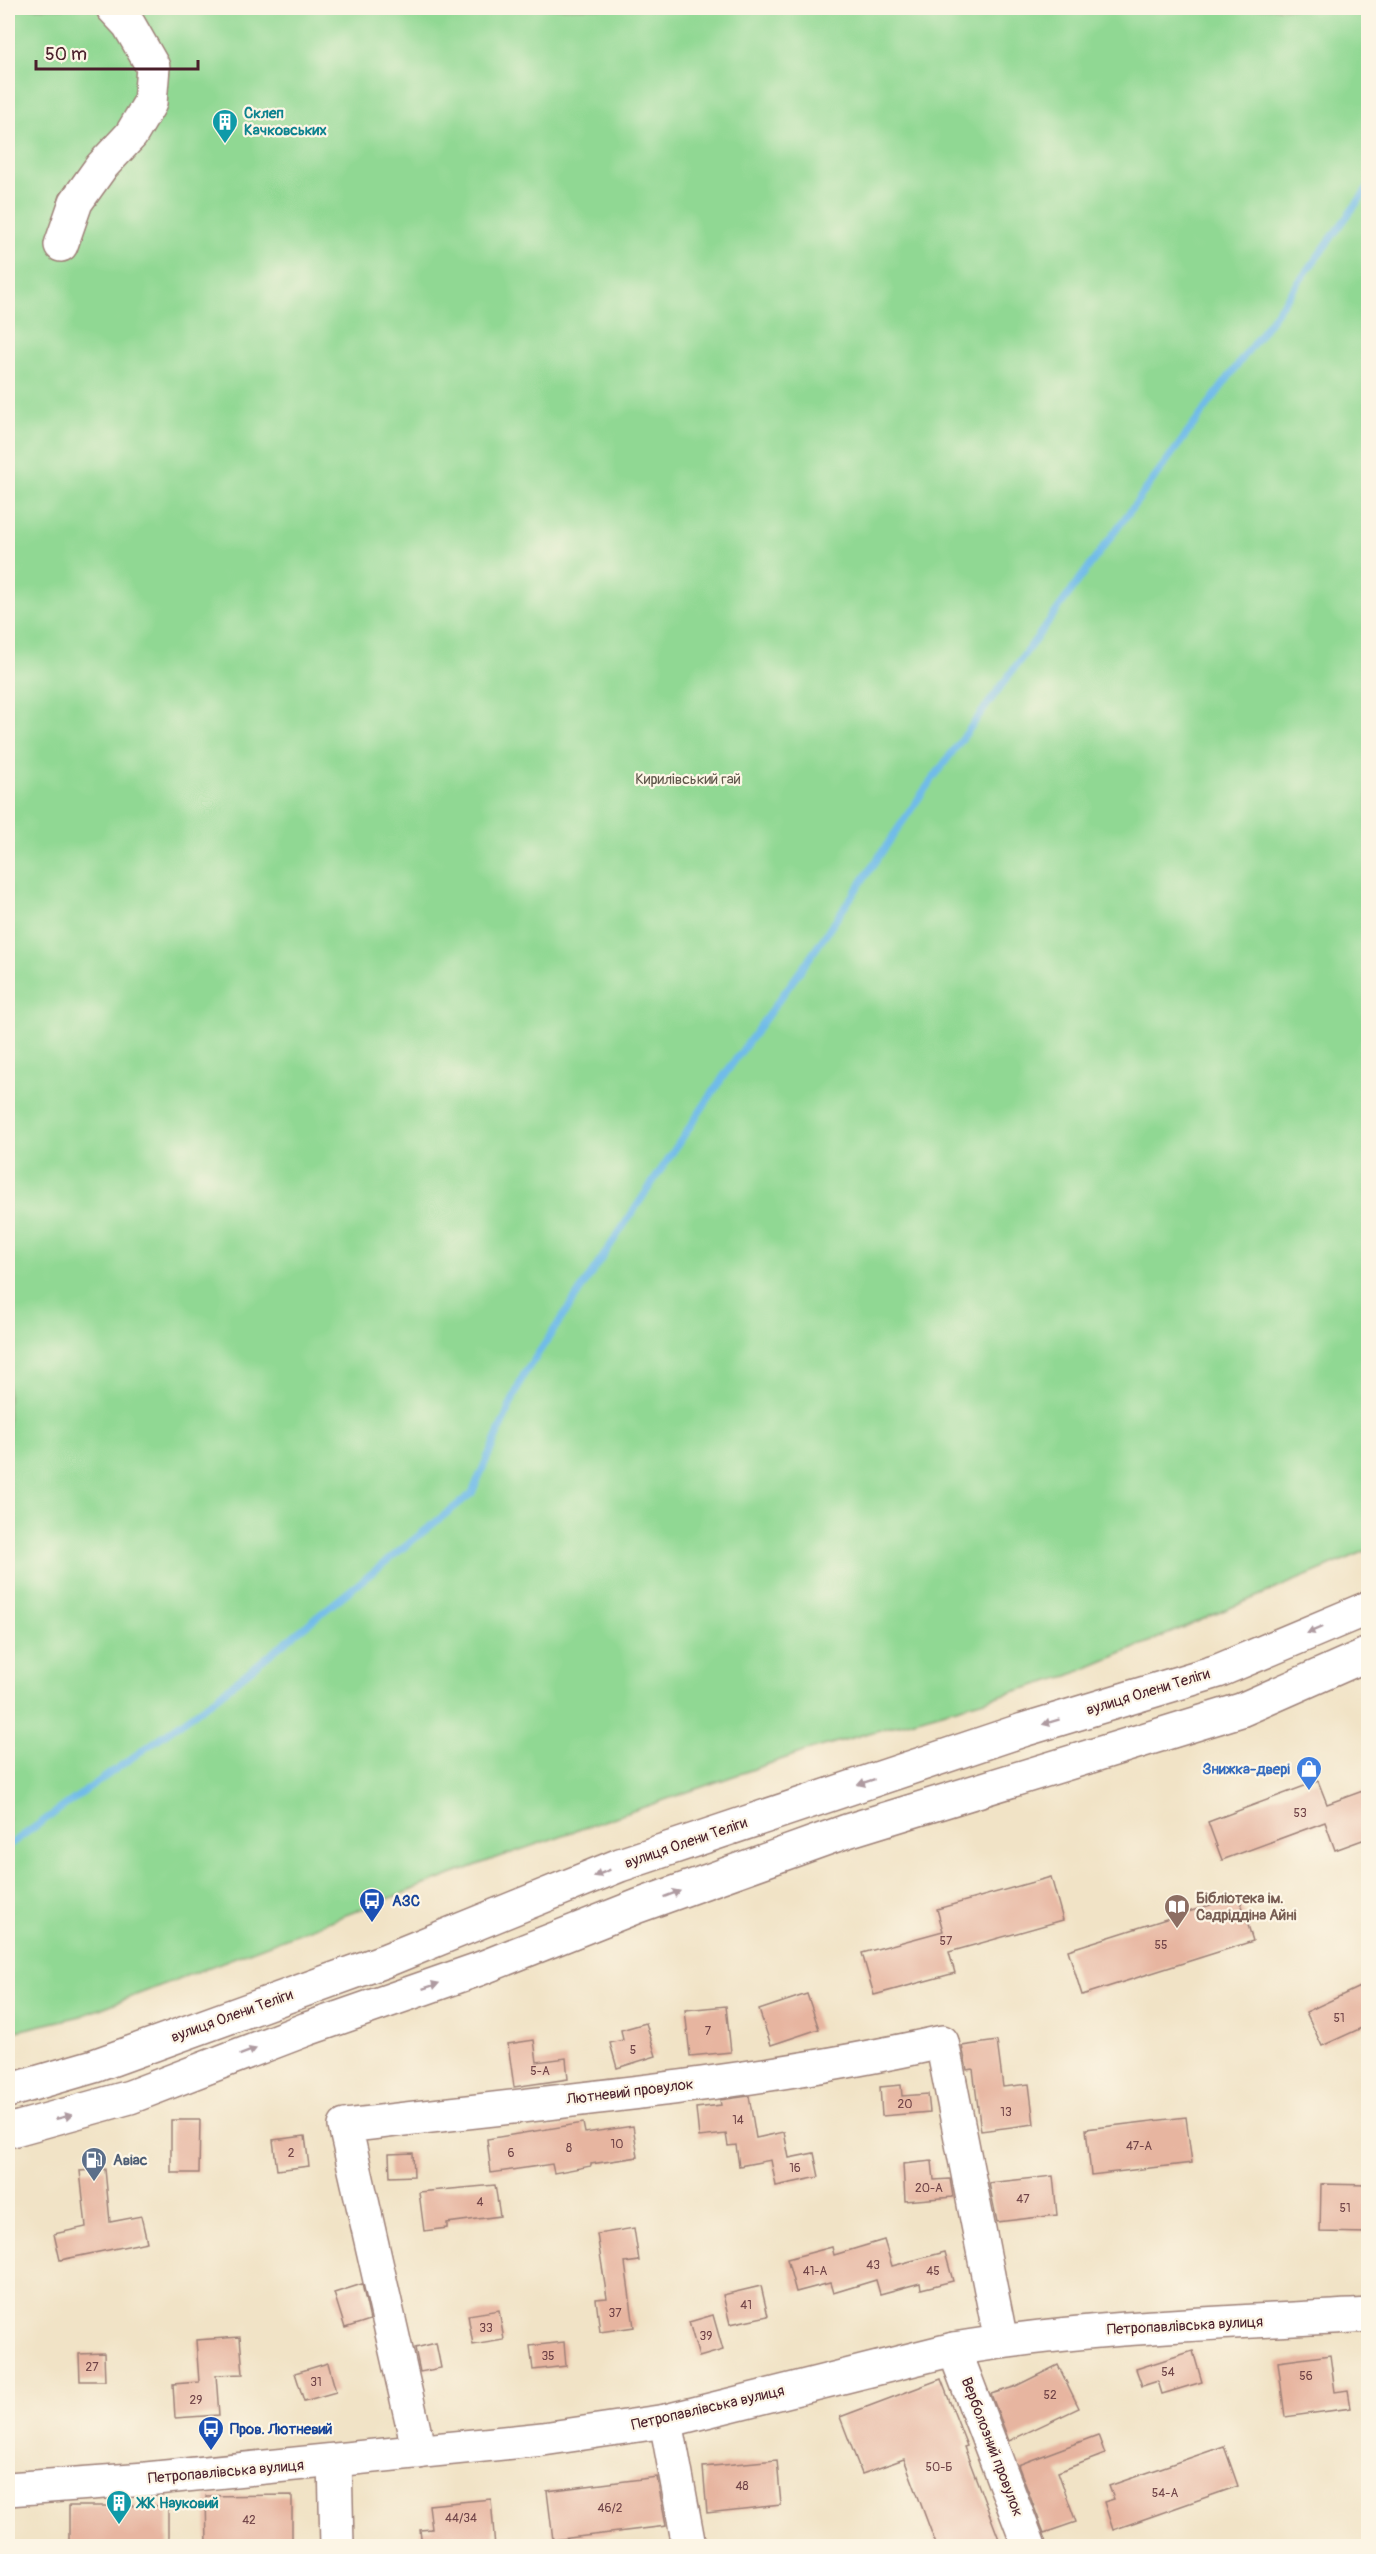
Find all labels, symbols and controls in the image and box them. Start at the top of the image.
scale bar [36,33,198,71]
text: 50 m [45,43,87,66]
place label: Склеп Качковських [244,104,327,140]
building icon: Склеп Качковських [210,107,240,145]
park label: Кирилівський гай [635,770,741,789]
one-way arrow [1305,1625,1323,1635]
street label: вулиця Олени Теліги [1084,1664,1212,1720]
one-way arrow [1042,1718,1060,1727]
shop icon: Знижка-двері [1294,1754,1324,1792]
place label: Знижка-двері [1203,1760,1290,1779]
one-way arrow [857,1778,875,1787]
house number: 53 [1293,1806,1307,1821]
street label: вулиця Олени Теліги [622,1813,750,1873]
one-way arrow [593,1868,611,1878]
bus stop icon: АЗС [357,1886,387,1924]
one-way arrow [663,1888,681,1898]
place label: Бібліотека ім. Садріддіна Айні [1196,1889,1297,1925]
place label: АЗС [392,1892,420,1911]
library icon: Бібліотека ім. Садріддіна Айні [1162,1892,1192,1930]
house number: 57 [940,1934,953,1949]
house number: 55 [1154,1938,1168,1953]
one-way arrow [422,1980,440,1990]
street label: вулиця Олени Теліги [168,1985,296,2047]
house number: 51 [1333,2011,1345,2026]
house number: 7 [705,2024,712,2039]
house number: 5 [630,2043,636,2058]
one-way arrow [239,2047,257,2056]
house number: 5-А [530,2064,550,2079]
street label: Лютневий провулок [564,2075,695,2109]
house number: 20 [898,2097,912,2112]
house number: 13 [1000,2105,1012,2120]
one-way arrow [55,2112,73,2122]
house number: 14 [732,2113,744,2128]
house number: 10 [611,2137,623,2152]
house number: 47-А [1126,2139,1152,2154]
house number: 8 [566,2141,572,2156]
fuel station icon: Авіас [79,2145,109,2183]
house number: 2 [288,2146,295,2161]
house number: 6 [508,2146,515,2161]
place label: Авіас [113,2151,148,2170]
house number: 16 [789,2161,801,2176]
house number: 20-А [915,2181,943,2196]
house number: 47 [1016,2192,1030,2207]
house number: 4 [477,2195,484,2210]
house number: 51 [1339,2201,1351,2216]
house number: 43 [866,2258,880,2273]
house number: 41-А [803,2264,827,2279]
house number: 45 [926,2264,940,2279]
house number: 41 [740,2298,752,2313]
house number: 37 [608,2306,622,2321]
street label: Петропавлівська вулиця [1106,2312,1264,2340]
house number: 33 [479,2321,493,2336]
house number: 39 [700,2329,712,2344]
house number: 35 [541,2349,555,2364]
house number: 27 [85,2360,99,2375]
house number: 54 [1161,2365,1175,2380]
house number: 56 [1299,2369,1313,2384]
house number: 31 [310,2375,322,2390]
street label: Верболозний провулок [957,2375,1027,2520]
street label: Петропавлівська вулиця [630,2381,786,2435]
house number: 52 [1043,2388,1057,2403]
house number: 29 [190,2393,202,2408]
bus stop icon: Пров. Лютневий [196,2414,226,2452]
place label: Пров. Лютневий [230,2420,332,2439]
street label: Петропавлівська вулиця [147,2456,305,2488]
house number: 50-Б [925,2460,953,2475]
house number: 48 [735,2479,749,2494]
house number: 54-А [1152,2486,1178,2501]
building icon: ЖК Науковий [104,2488,134,2526]
place label: ЖК Науковий [135,2494,219,2513]
house number: 46/2 [598,2501,623,2516]
house number: 44/34 [445,2511,477,2526]
house number: 42 [242,2513,256,2528]

